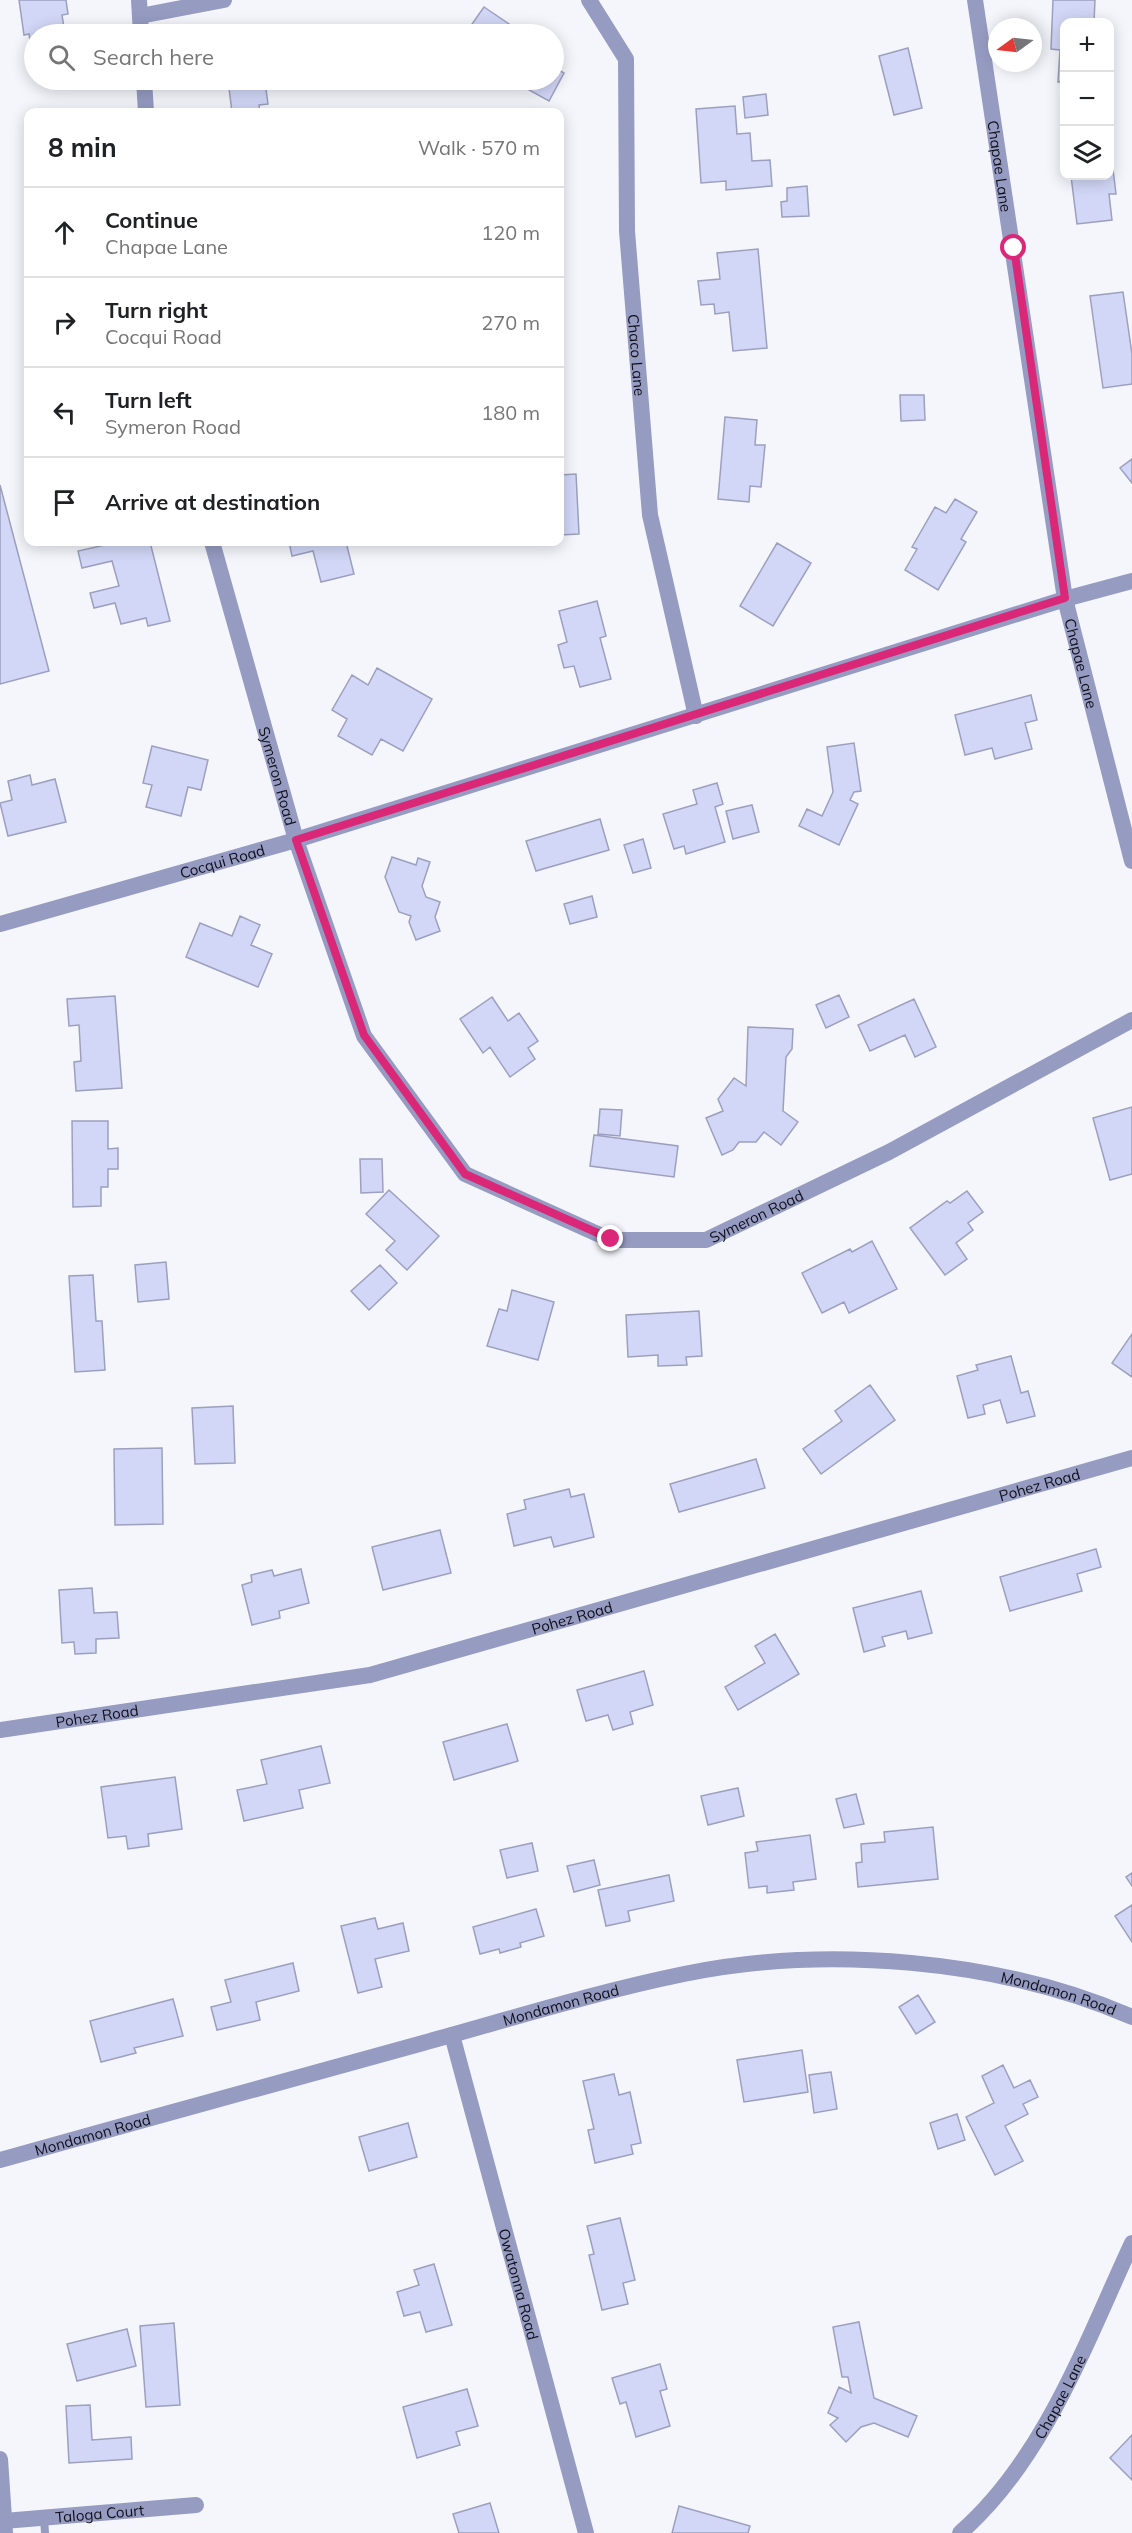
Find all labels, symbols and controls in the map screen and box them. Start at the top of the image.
north arrow [988,18,1042,72]
map controls [1060,18,1114,180]
button: + [1060,18,1114,72]
search box [24,24,564,90]
icon: search [45,41,78,74]
text: Search here [93,43,214,71]
button: − [1060,72,1114,126]
street label: Chapae Lane [984,119,1016,213]
button: layers [1060,126,1114,180]
text: 8 min [48,131,117,164]
text: Walk · 570 m [418,135,540,160]
text: Continue [105,206,198,234]
icon: ahead [48,216,81,249]
text: 120 m [481,220,540,245]
text: Chapae Lane [105,234,228,259]
route start [1000,234,1026,260]
text: Turn right [105,296,208,324]
icon: right [48,306,81,339]
text: 270 m [481,310,540,335]
street label: Chaco Lane [624,313,650,397]
text: Cocqui Road [105,324,222,349]
text: Turn left [105,386,192,414]
icon: left [48,396,81,429]
text: 180 m [481,400,540,425]
text: Symeron Road [105,414,241,439]
icon: arrive [48,486,81,519]
text: Arrive at destination [105,488,320,516]
street label: Chapae Lane [1061,616,1102,710]
street label: Symeron Road [255,724,301,828]
street label: Cocqui Road [177,840,267,882]
street label: Symeron Road [706,1185,806,1247]
route end [597,1225,623,1251]
street label: Pohez Road [997,1464,1082,1505]
street label: Pohez Road [529,1597,615,1638]
street label: Pohez Road [54,1700,140,1731]
street label: Mondamon Road [999,1967,1119,2019]
street label: Mondamon Road [501,1980,621,2029]
street label: Mondamon Road [32,2109,153,2159]
street label: Owatonna Road [495,2226,543,2342]
street label: Chapae Lane [1030,2352,1090,2442]
street label: Taloga Court [54,2500,145,2526]

